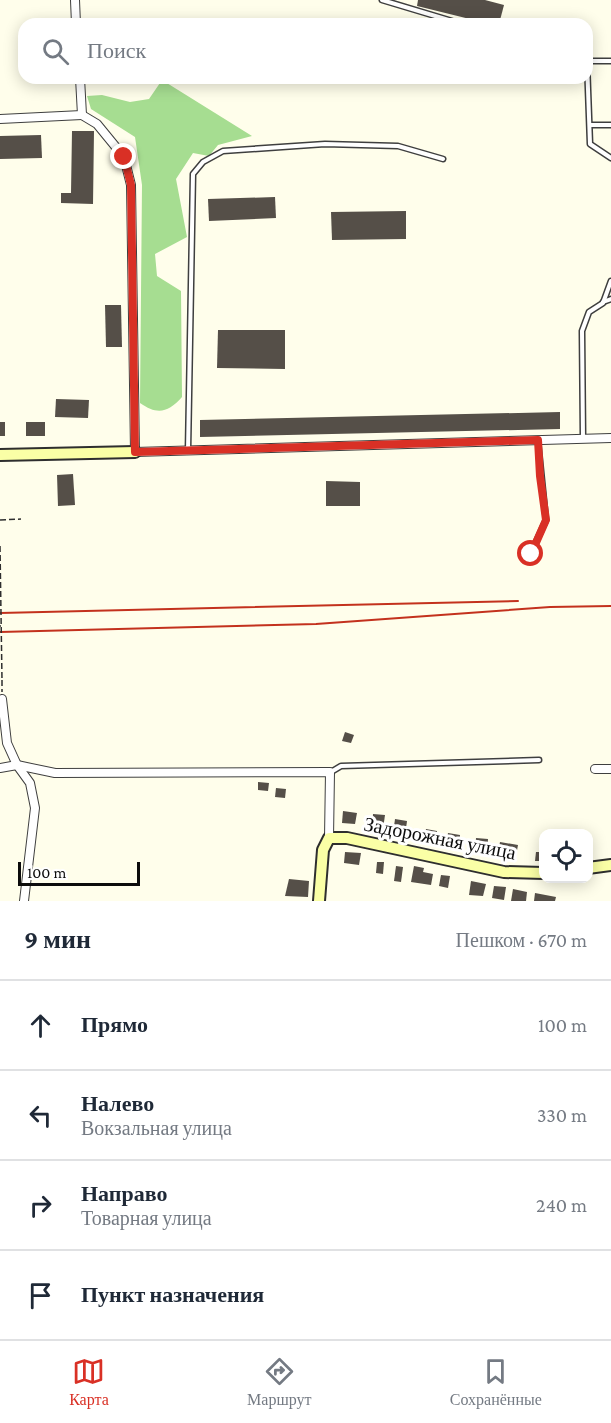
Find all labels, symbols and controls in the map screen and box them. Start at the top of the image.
search box [18,18,593,84]
icon: search [39,35,72,68]
text: Поиск [87,38,146,63]
route end [110,143,136,169]
route start [517,540,543,566]
street label: Задорожная улица [362,812,518,865]
map controls [539,829,593,883]
button: locate [539,829,593,883]
scale bar [18,859,140,886]
text: 100 m [27,864,66,881]
text: 9 мин [24,925,91,954]
text: Пешком · 670 m [456,929,587,951]
icon: ahead [24,1009,57,1042]
text: Прямо [81,1012,148,1037]
text: 100 m [538,1014,587,1036]
text: Налево [81,1091,154,1116]
icon: left [24,1099,57,1132]
text: 330 m [537,1104,587,1126]
text: Вокзальная улица [81,1117,232,1139]
text: Направо [81,1181,167,1206]
icon: right [24,1189,57,1222]
text: 240 m [536,1194,587,1216]
text: Товарная улица [81,1207,212,1229]
icon: arrive [24,1279,57,1312]
text: Пункт назначения [81,1282,264,1307]
tab: Карта [69,1355,109,1409]
tab: Маршрут [247,1355,312,1409]
tab: Сохранённые [450,1355,542,1409]

